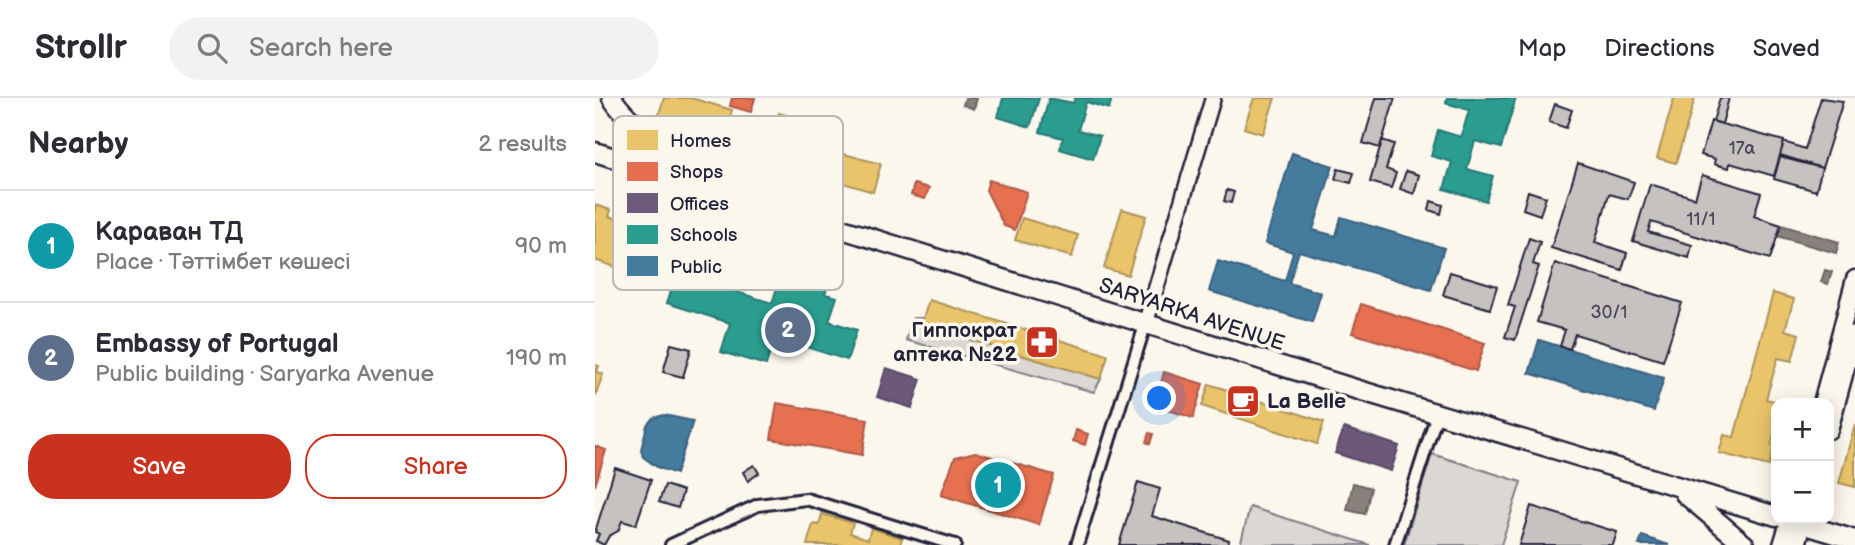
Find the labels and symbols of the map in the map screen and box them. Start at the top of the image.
legend [613,116,843,290]
text: Homes [670,130,731,153]
house number: 17а [1729,138,1756,159]
text: Shops [670,161,723,184]
text: Offices [670,193,729,216]
house number: 11/1 [1686,209,1716,230]
text: Schools [670,224,737,247]
text: Public [670,256,722,279]
street label: SARYARKA AVENUE [1096,273,1288,356]
house number: 30/1 [1591,302,1627,323]
pin: 2 [765,304,811,356]
place label: Гиппократ аптека №22 [893,318,1017,367]
pharmacy icon: Гиппократ аптека №22 [1023,323,1061,361]
your location [1142,381,1176,415]
cafe icon: La Belle [1224,382,1262,420]
place label: La Belle [1267,389,1346,414]
pin: 1 [975,459,1021,511]

